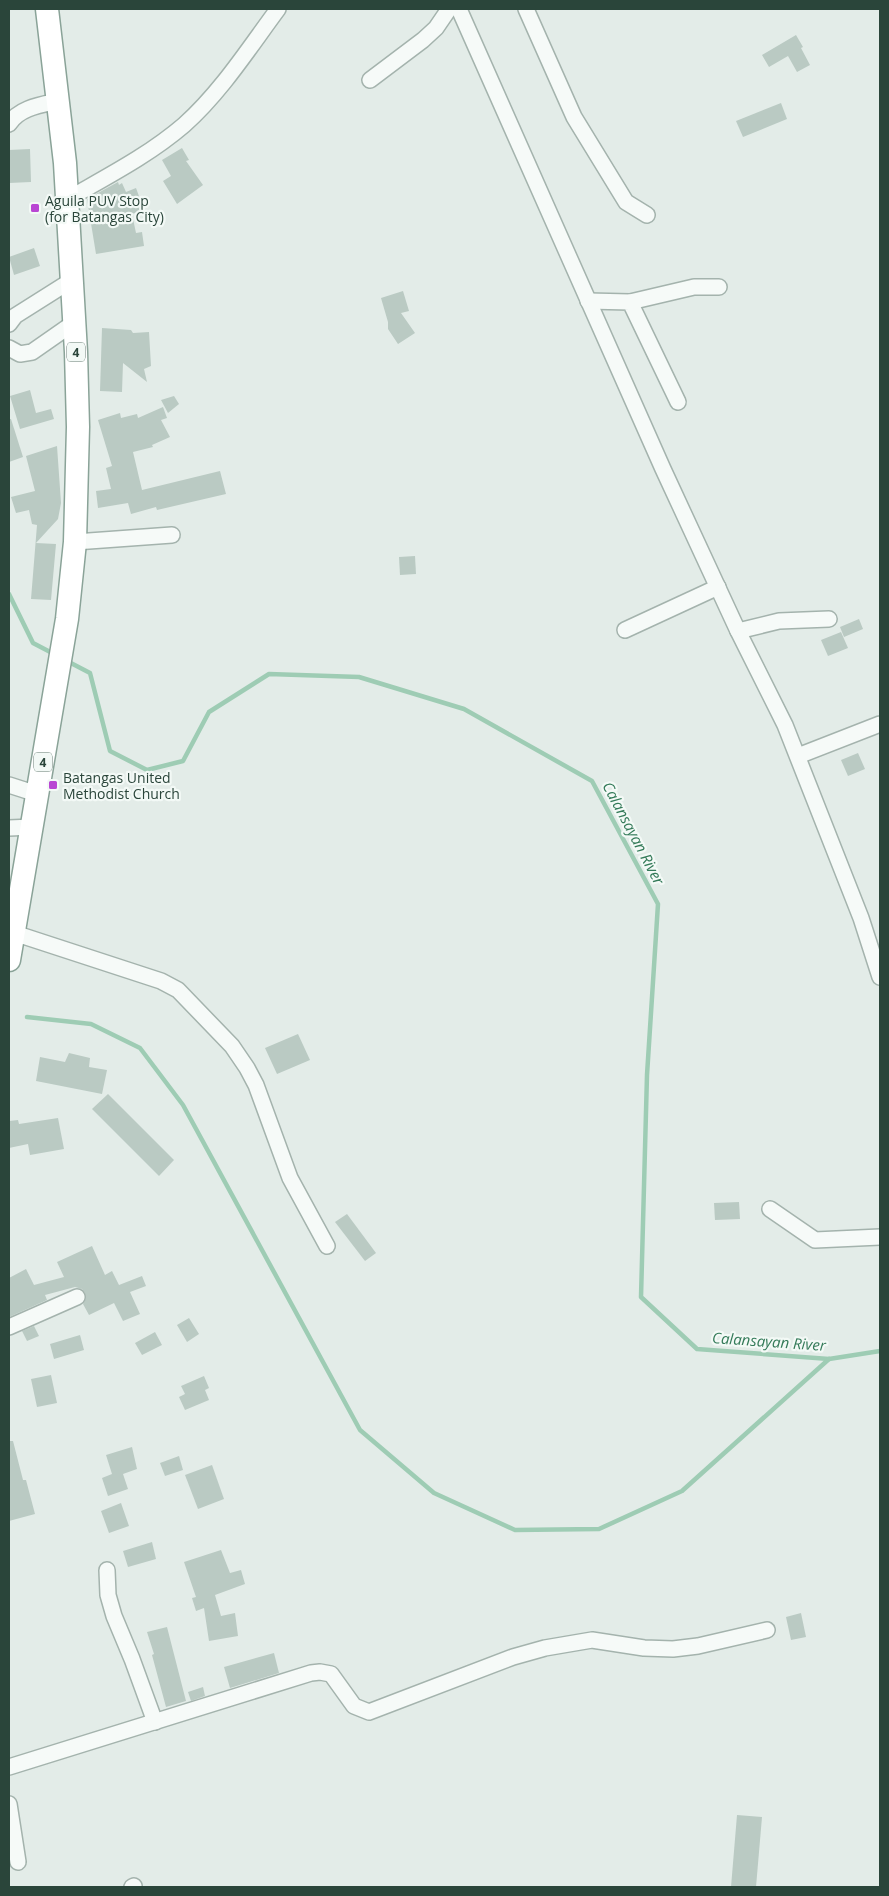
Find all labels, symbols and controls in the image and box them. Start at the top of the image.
place label: Aguila PUV Stop (for Batangas City) [45,191,164,226]
marker: Aguila PUV Stop (for Batangas City) [29,202,41,214]
road number: 4 [67,342,85,362]
road number: 4 [34,752,52,772]
place label: Batangas United Methodist Church [63,768,180,803]
water label: Calansayan River [598,778,670,889]
marker: Batangas United Methodist Church [47,779,59,791]
water label: Calansayan River [712,1327,828,1355]

